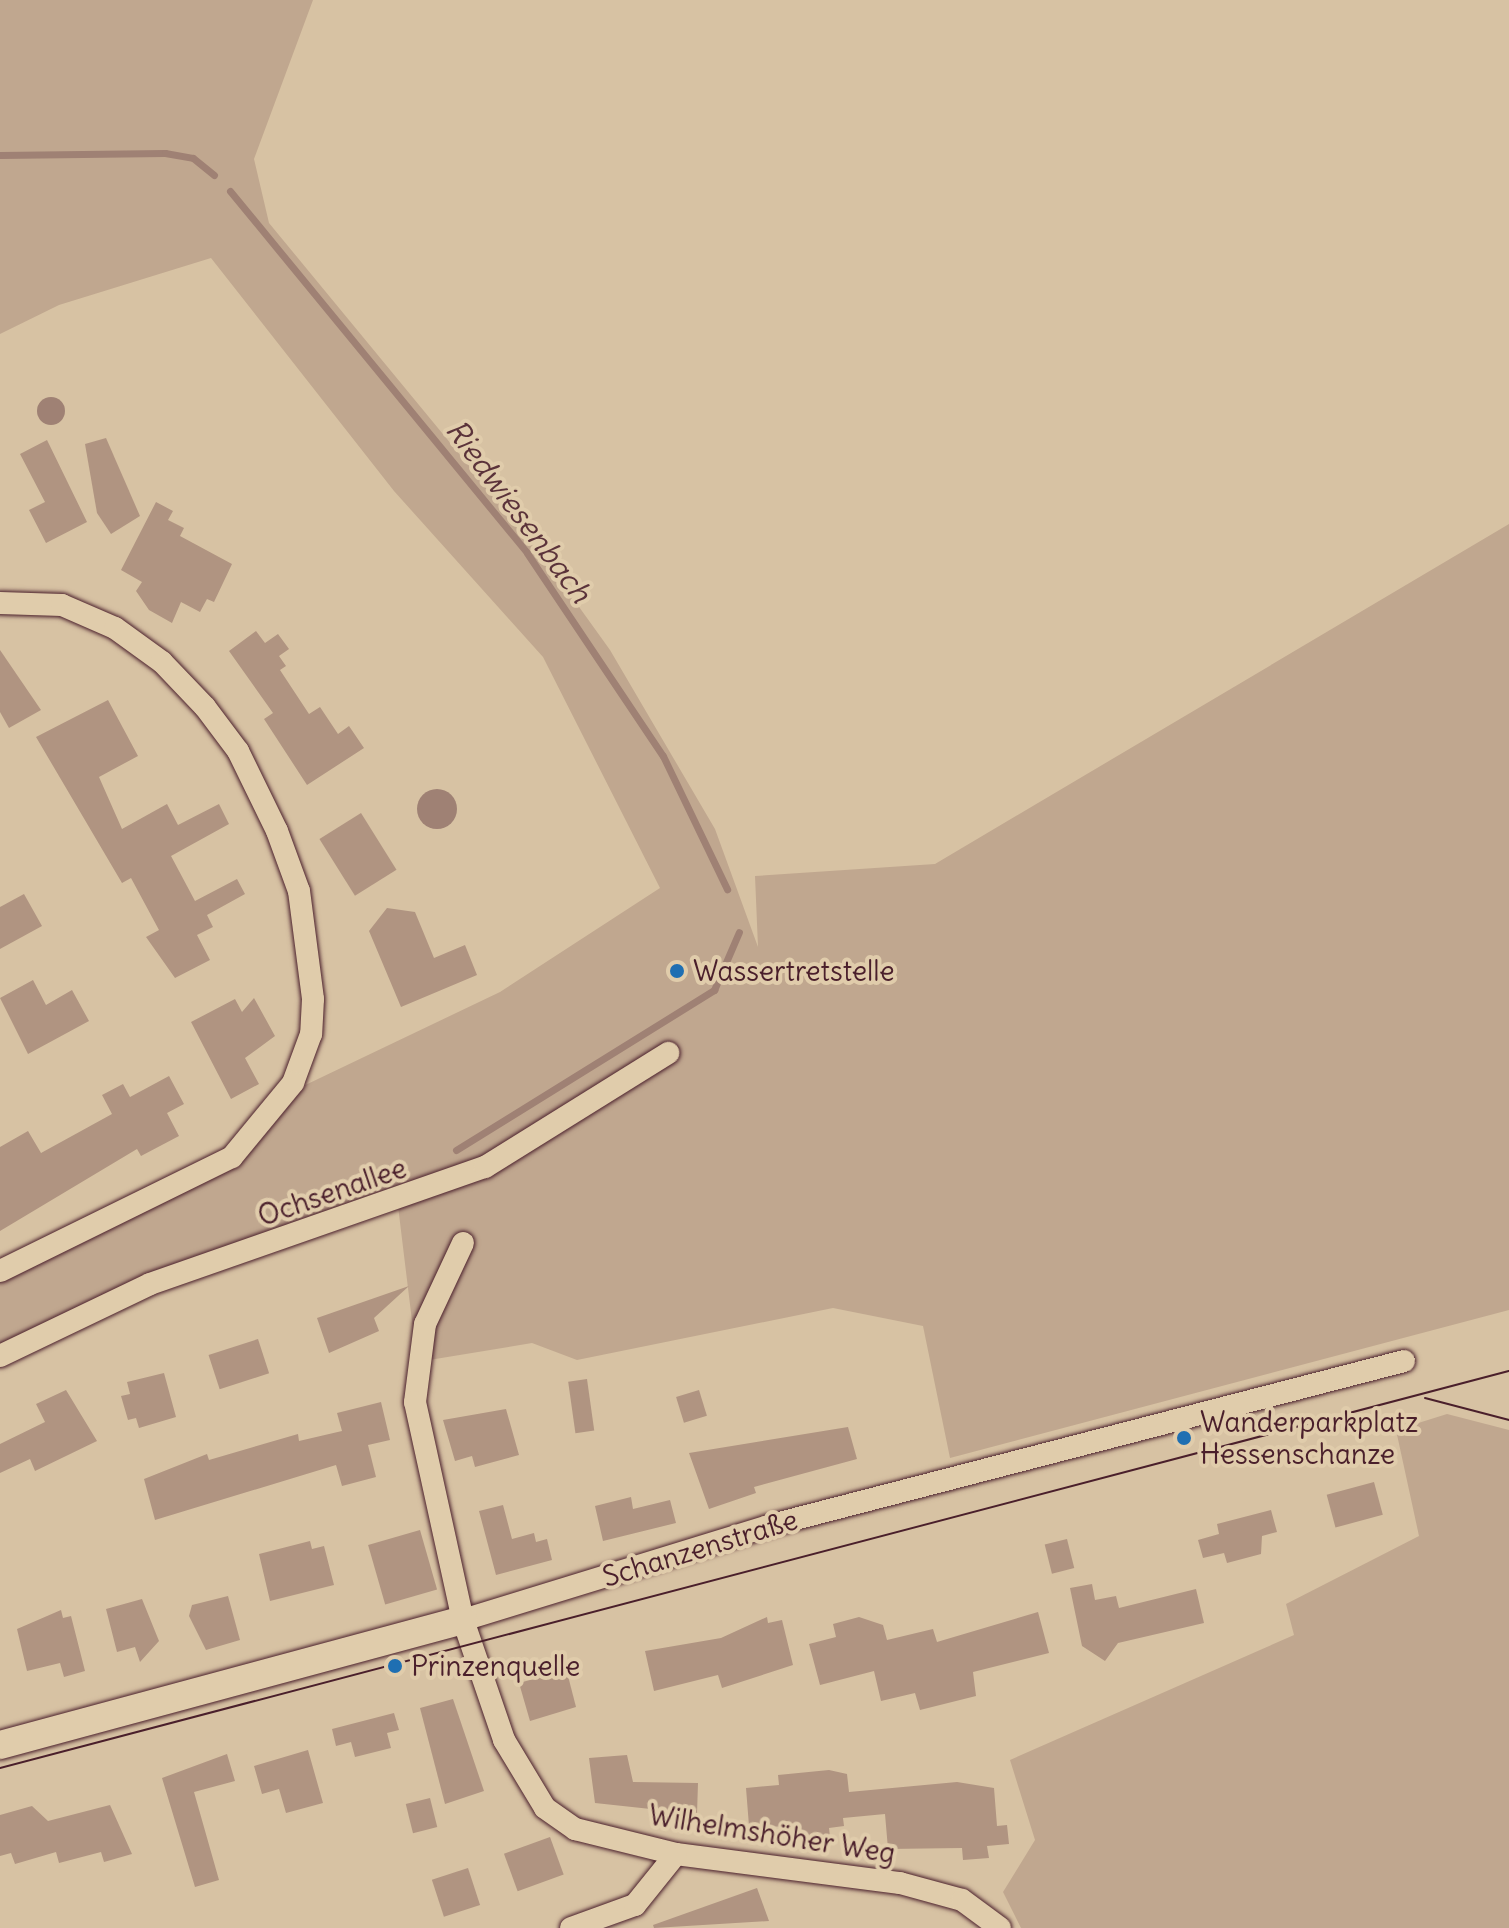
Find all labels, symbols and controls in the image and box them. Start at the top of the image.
water label: Riedwiesenbach [439,413,599,609]
place label: Wassertretstelle [693,954,895,988]
marker: Wassertretstelle [668,962,686,980]
street label: Ochsenallee [253,1151,411,1233]
place label: Wanderparkplatz Hessenschanze [1200,1405,1418,1471]
marker: Wanderparkplatz Hessenschanze [1175,1429,1193,1447]
street label: Schanzenstraße [599,1502,801,1594]
place label: Prinzenquelle [411,1649,580,1683]
marker: Prinzenquelle [386,1657,404,1675]
street label: Wilhelmshöher Weg [646,1798,898,1870]

